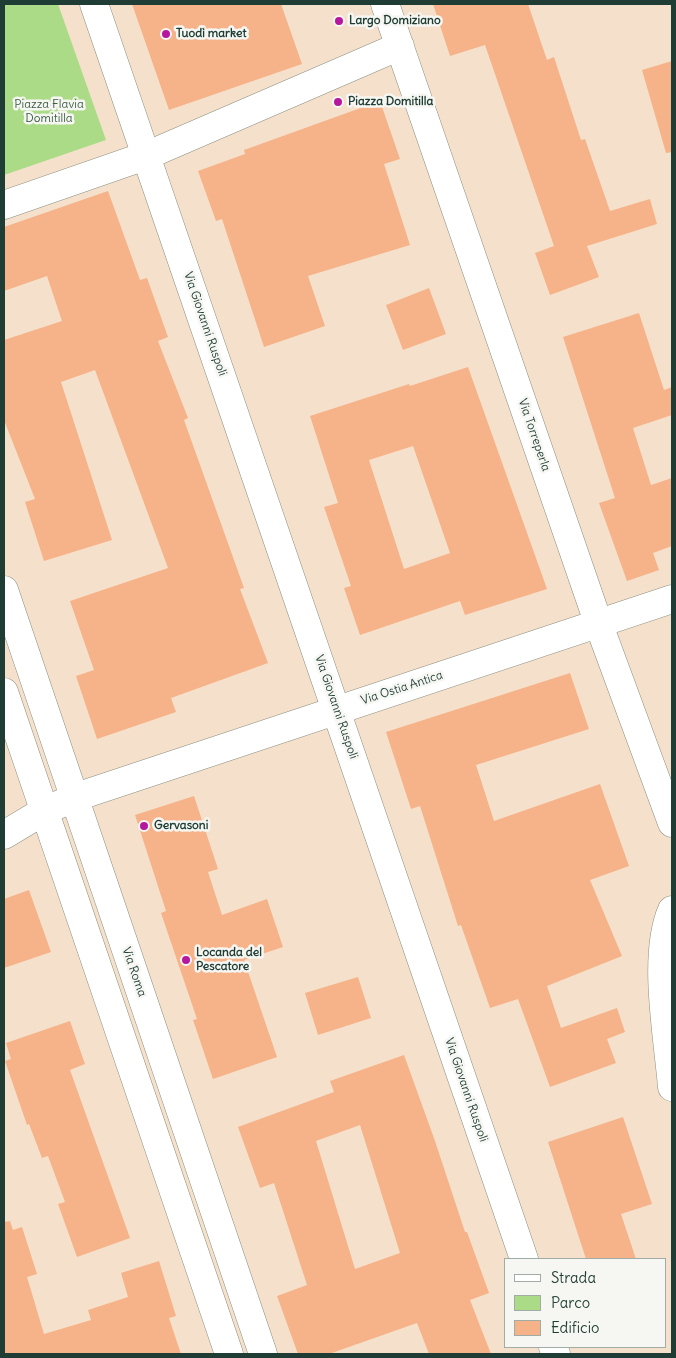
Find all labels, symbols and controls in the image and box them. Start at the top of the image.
place label: Largo Domiziano [349,14,441,28]
marker: Largo Domiziano [333,15,345,27]
place label: Tuodì market [176,27,247,41]
marker: Tuodì market [160,28,172,40]
place label: Piazza Domitilla [348,95,433,109]
marker: Piazza Domitilla [332,96,344,108]
park label: Piazza Flavia Domitilla [14,98,84,126]
street label: Via Giovanni Ruspoli [180,270,230,378]
street label: Via Torreperla [515,397,553,473]
street label: Via Giovanni Ruspoli [311,653,361,761]
street label: Via Ostia Antica [359,668,445,708]
place label: Gervasoni [154,819,208,833]
marker: Gervasoni [138,820,150,832]
street label: Via Roma [119,945,149,999]
place label: Locanda del Pescatore [196,946,262,974]
marker: Locanda del Pescatore [180,954,192,966]
street label: Via Giovanni Ruspoli [441,1036,491,1144]
legend [503,1258,666,1348]
text: Strada [551,1268,596,1287]
text: Parco [551,1293,590,1312]
text: Edificio [551,1318,599,1337]

